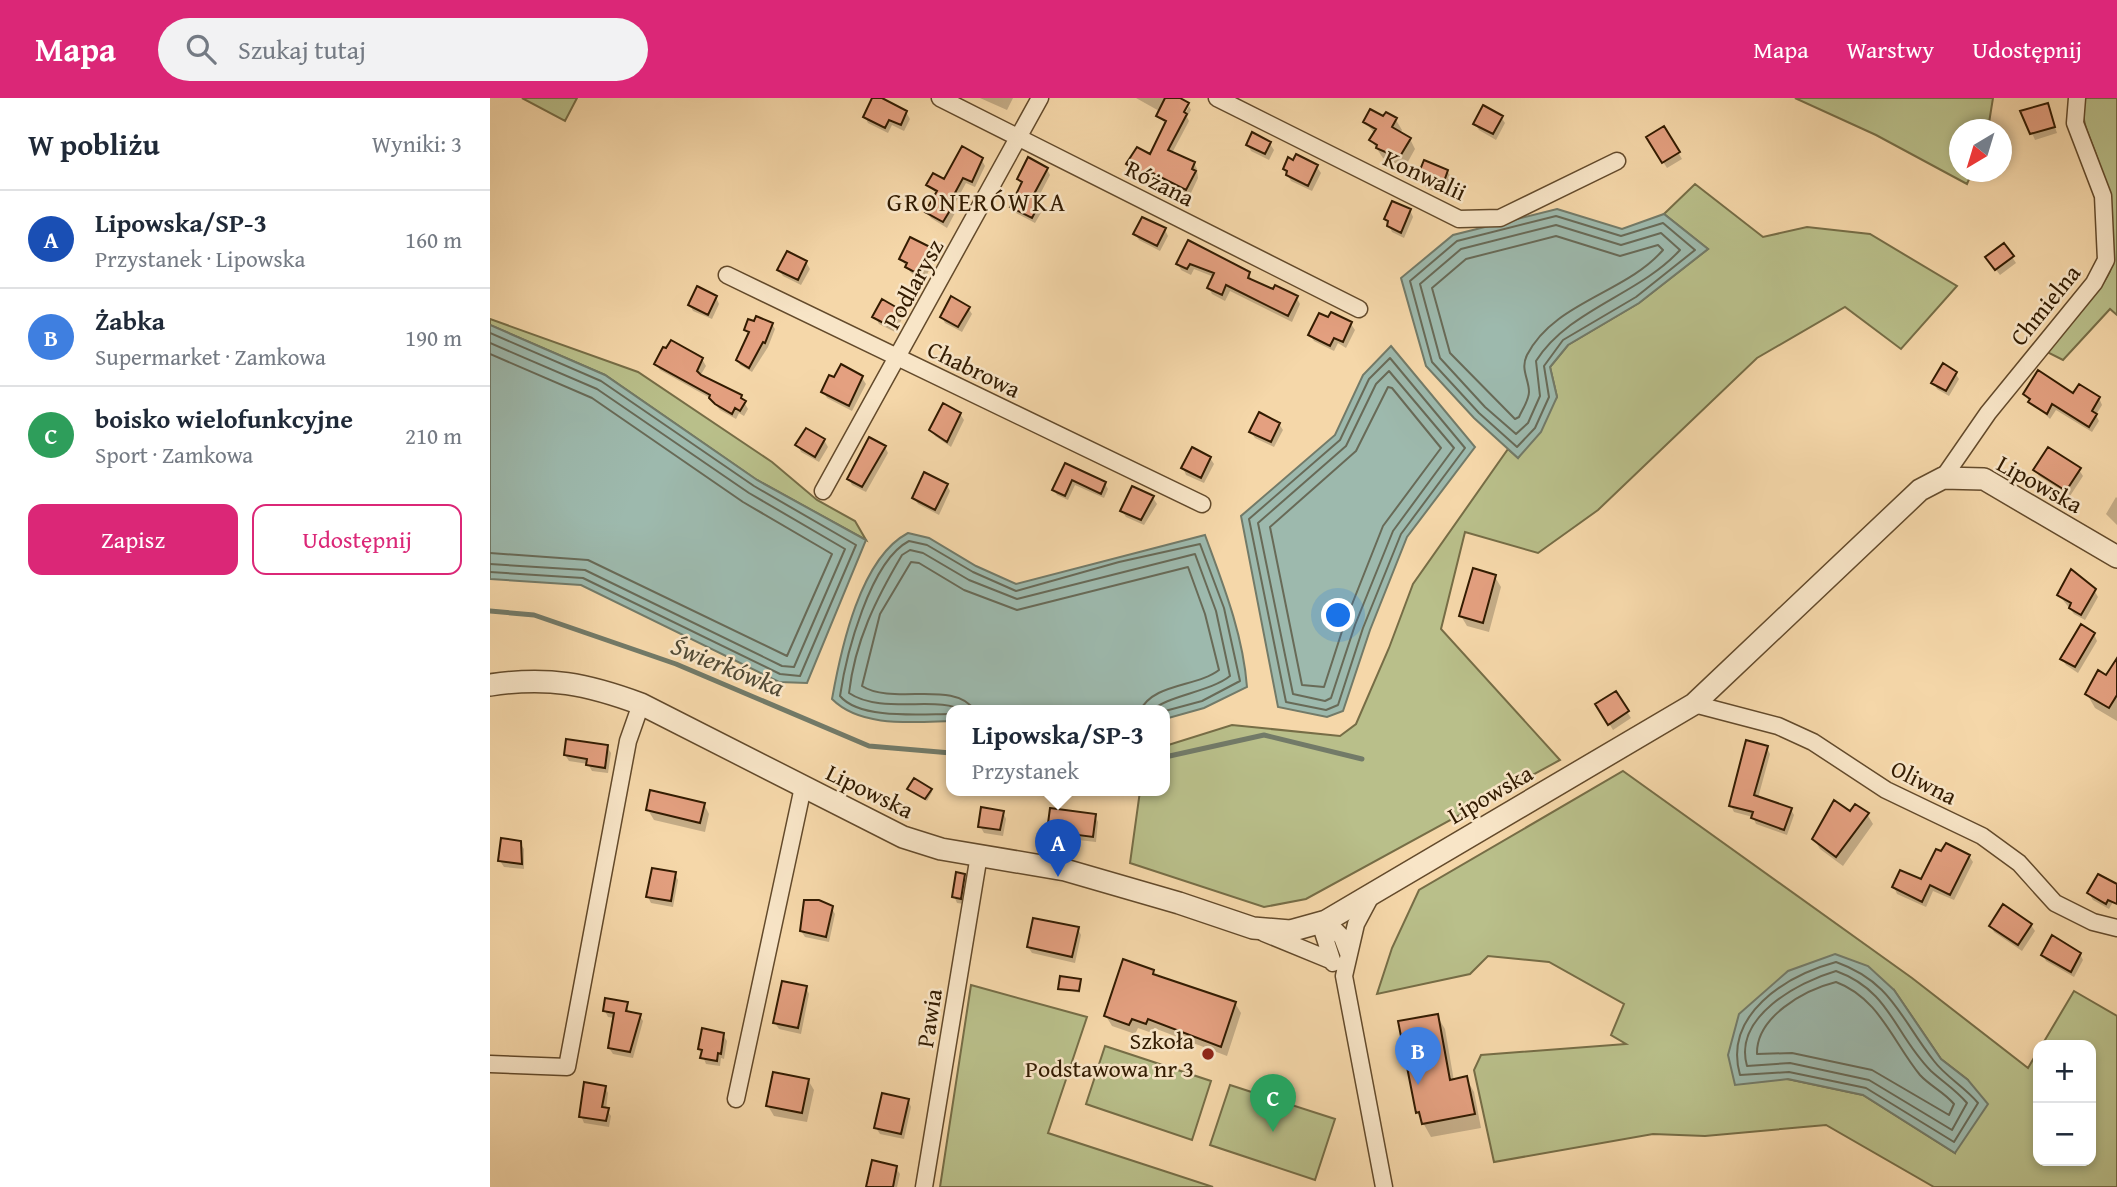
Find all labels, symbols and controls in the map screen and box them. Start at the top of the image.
search box [158,18,648,81]
text: Mapa [35,25,116,73]
icon: search [182,30,220,68]
text: Szukaj tutaj [238,30,366,69]
text: Mapa [1753,32,1809,67]
text: Warstwy [1847,32,1934,67]
text: Udostępnij [1972,32,2082,67]
north arrow [1949,119,2012,182]
text: W pobliżu [28,122,160,166]
text: Wyniki: 3 [372,127,462,160]
street label: Konwalii [1378,141,1473,210]
street label: Różana [1120,151,1201,215]
district label: GRONERÓWKA [887,182,1067,221]
text: Lipowska/SP-3 [95,203,267,242]
text: A [44,223,58,256]
text: 160 m [405,223,462,256]
street label: Podlarysz [874,233,952,335]
text: Przystanek · Lipowska [95,242,305,275]
street label: Chmielna [2001,256,2089,353]
text: Żabka [95,301,165,340]
text: B [44,321,58,354]
text: 190 m [405,321,462,354]
street label: Chabrowa [922,331,1027,407]
text: Supermarket · Zamkowa [95,340,326,373]
text: boisko wielofunkcyjne [95,399,353,438]
text: C [44,419,58,452]
text: 210 m [405,419,462,452]
text: Sport · Zamkowa [95,438,253,471]
street label: Lipowska [1991,446,2090,522]
button: Zapisz [28,504,238,575]
button: Udostępnij [252,504,462,575]
your location [1321,598,1355,632]
water label: Świerkówka [666,626,790,706]
popup [946,705,1170,796]
text: Lipowska/SP-3 [972,715,1144,754]
street label: Oliwna [1885,751,1964,814]
text: Przystanek [972,754,1079,787]
street label: Lipowska [820,755,920,827]
street label: Lipowska [1441,755,1540,832]
pin: A [1035,819,1081,877]
street label: Pawia [907,985,951,1050]
place label: Szkoła Podstawowa nr 3 [1025,1023,1195,1086]
pin: B [1395,1027,1441,1085]
map controls [2033,1040,2096,1166]
button: + [2033,1040,2096,1103]
marker: Szkoła Podstawowa nr 3 [1200,1046,1216,1062]
pin: C [1250,1074,1296,1132]
button: − [2033,1103,2096,1166]

